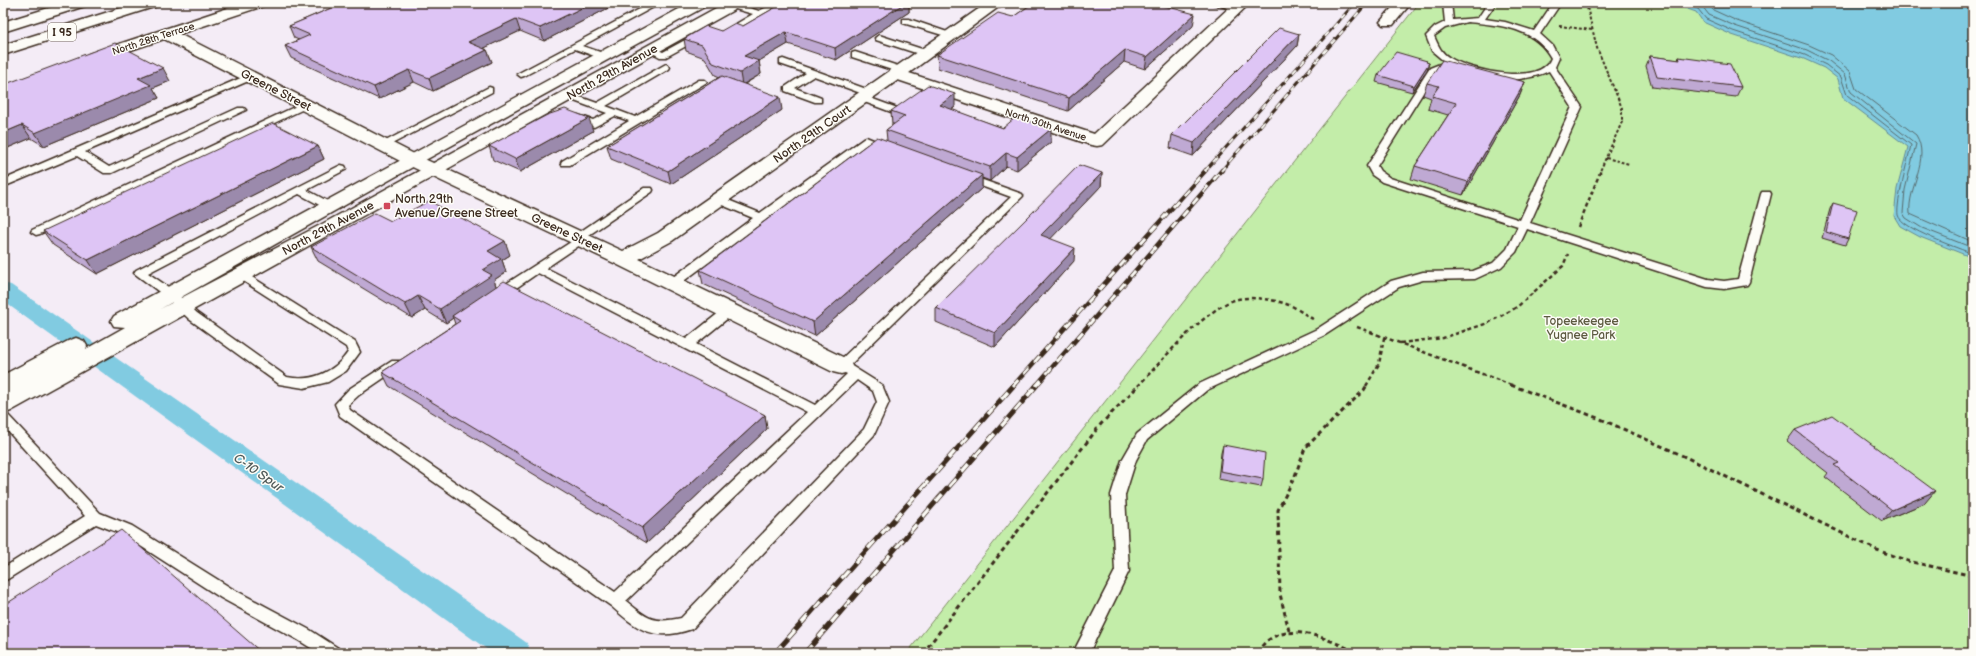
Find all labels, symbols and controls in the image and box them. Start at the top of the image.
street label: North 28th Terrace [111,20,196,58]
road number: I 95 [48,23,76,41]
street label: North 29th Avenue [564,41,660,104]
street label: Greene Street [238,66,314,115]
street label: North 29th Court [771,102,854,167]
street label: North 30th Avenue [1003,106,1088,144]
place label: North 29th Avenue/Greene Street [395,192,518,221]
street label: North 29th Avenue [280,198,377,259]
marker: North 29th Avenue/Greene Street [382,201,392,211]
street label: Greene Street [529,210,605,257]
park label: Topeekeegee Yugnee Park [1543,314,1619,343]
water label: C-10 Spur [230,450,288,497]

